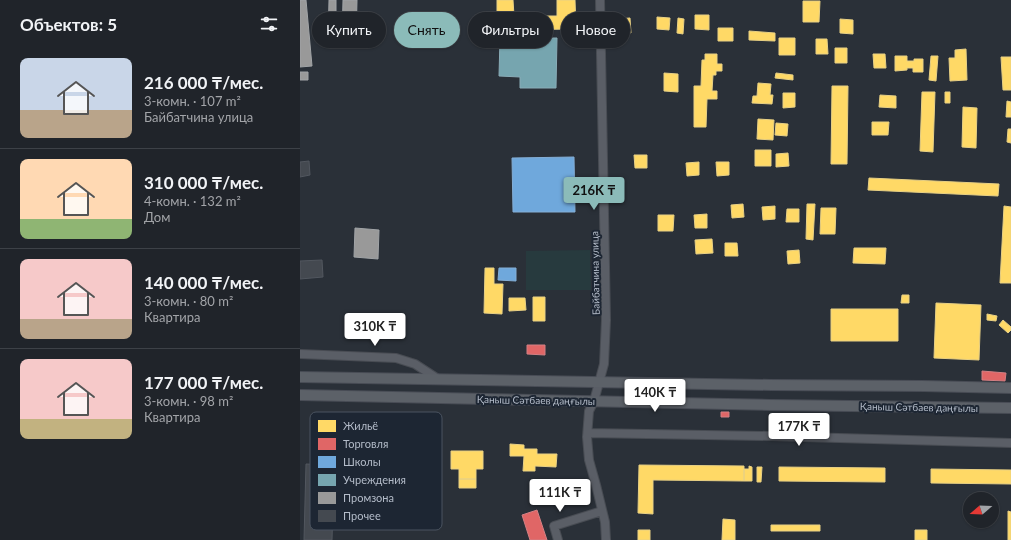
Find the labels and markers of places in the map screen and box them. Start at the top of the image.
pin: 216K ₸ [561,177,627,211]
pin: 310K ₸ [342,313,408,347]
pin: 140K ₸ [622,379,688,413]
pin: 177K ₸ [766,413,832,447]
pin: 111K ₸ [527,479,593,513]

